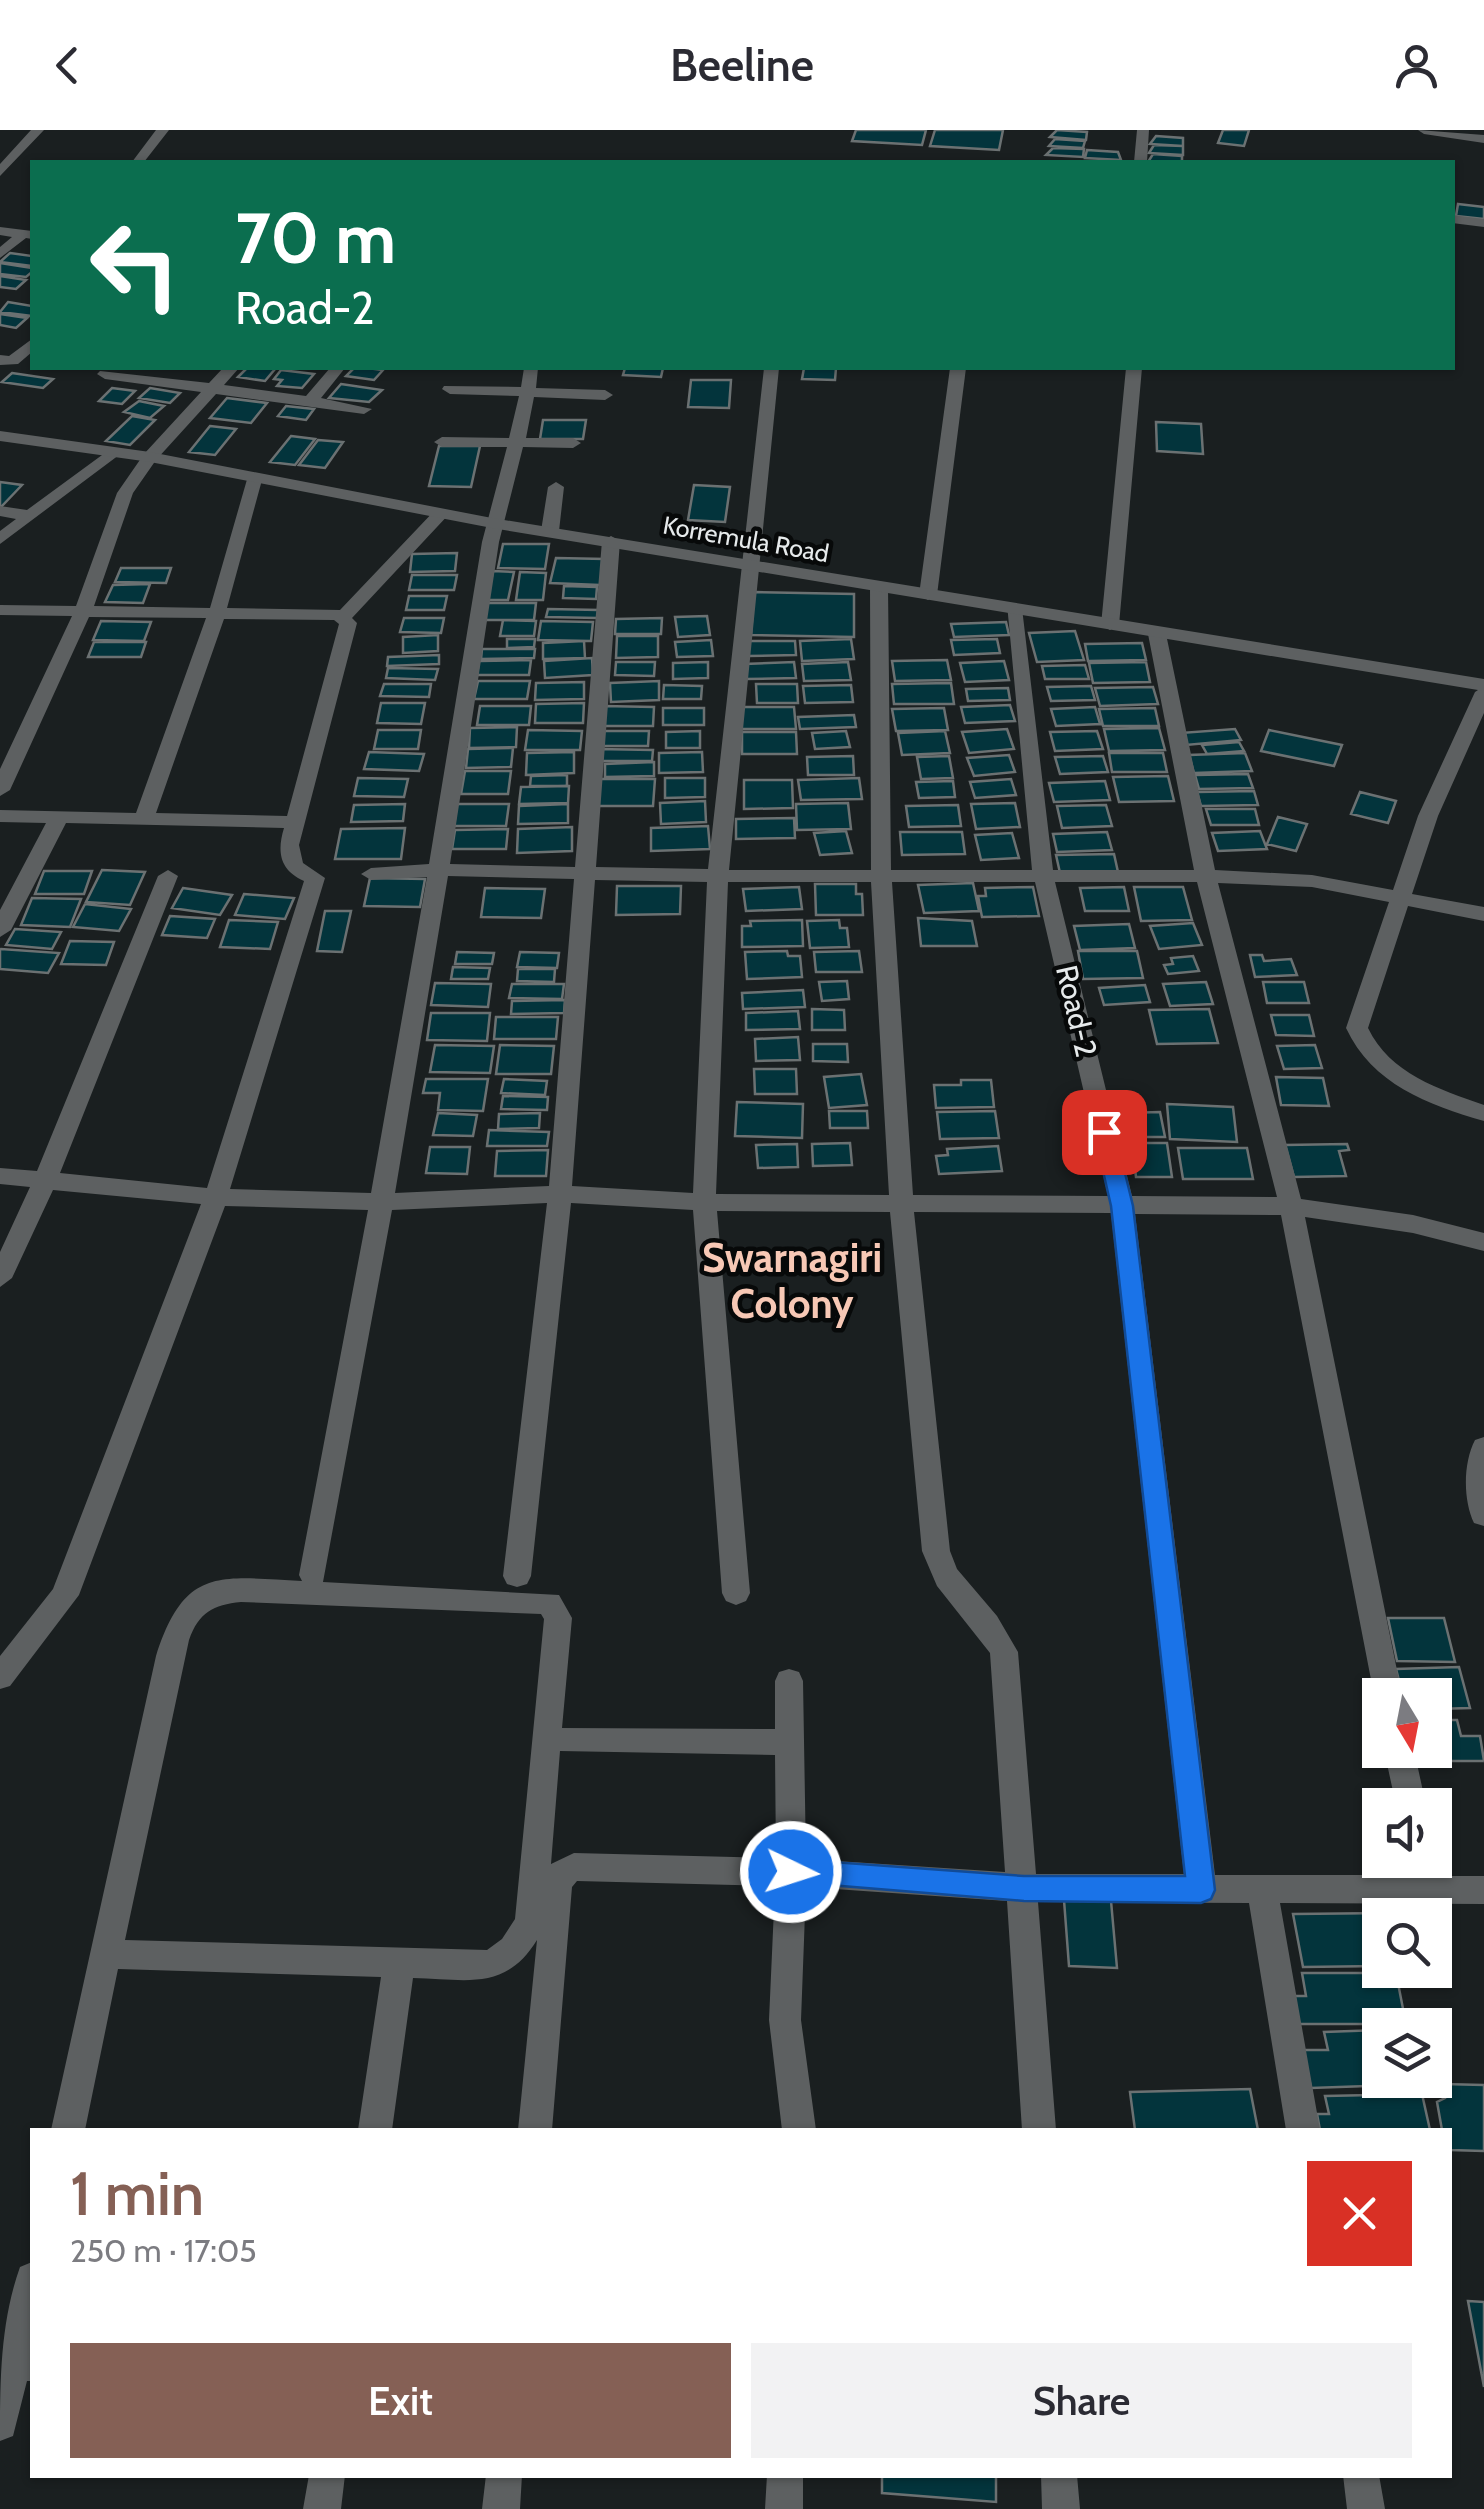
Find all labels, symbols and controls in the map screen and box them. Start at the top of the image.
icon: back [40,38,95,93]
text: Beeline [670,38,814,92]
icon: person [1389,38,1444,93]
text: 70 m [235,195,396,281]
icon: left [70,200,200,330]
text: Road-2 [235,281,375,335]
street label: Korremula Road [661,510,831,568]
street label: Road-2 [1048,961,1105,1060]
pin [1062,1090,1147,1175]
icon: arrive [1077,1105,1132,1160]
district label: Swarnagiri Colony [702,1233,882,1328]
north arrow [1362,1678,1452,1768]
map controls [1362,1678,1452,2098]
button: sound [1362,1788,1452,1878]
position arrow [739,1820,843,1924]
button: search [1362,1898,1452,1988]
button: layers [1362,2008,1452,2098]
text: 1 min [70,2157,204,2230]
button: close [1307,2161,1412,2266]
text: 250 m · 17:05 [70,2231,257,2270]
button: Exit [70,2343,731,2458]
button: Share [751,2343,1412,2458]

